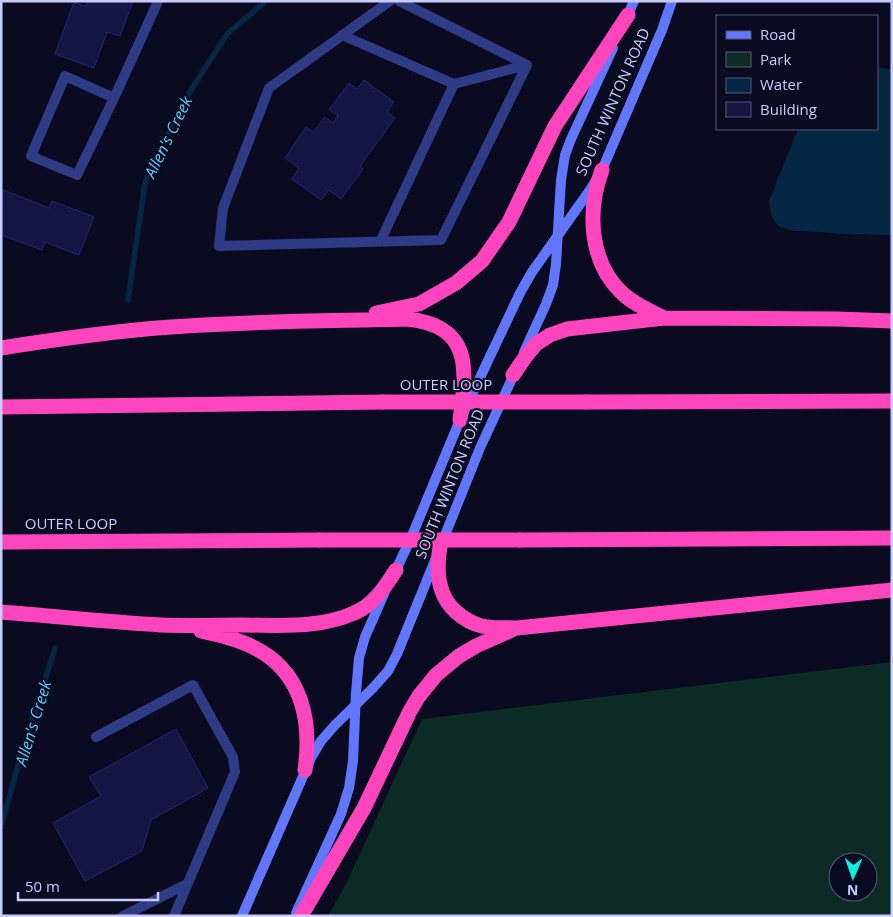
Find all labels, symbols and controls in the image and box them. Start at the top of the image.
legend [716,15,878,130]
text: Road [760,24,796,44]
street label: SOUTH WINTON ROAD [570,25,654,179]
text: Park [760,49,791,69]
text: Water [760,74,802,94]
water label: Allen's Creek [138,91,198,182]
text: Building [760,99,817,119]
street label: OUTER LOOP [400,374,492,394]
street label: SOUTH WINTON ROAD [410,406,488,561]
street label: OUTER LOOP [25,513,117,533]
water label: Allen's Creek [9,676,57,769]
north arrow [828,852,878,902]
scale bar [18,870,158,902]
text: 50 m [25,876,60,896]
text: N [847,881,859,900]

